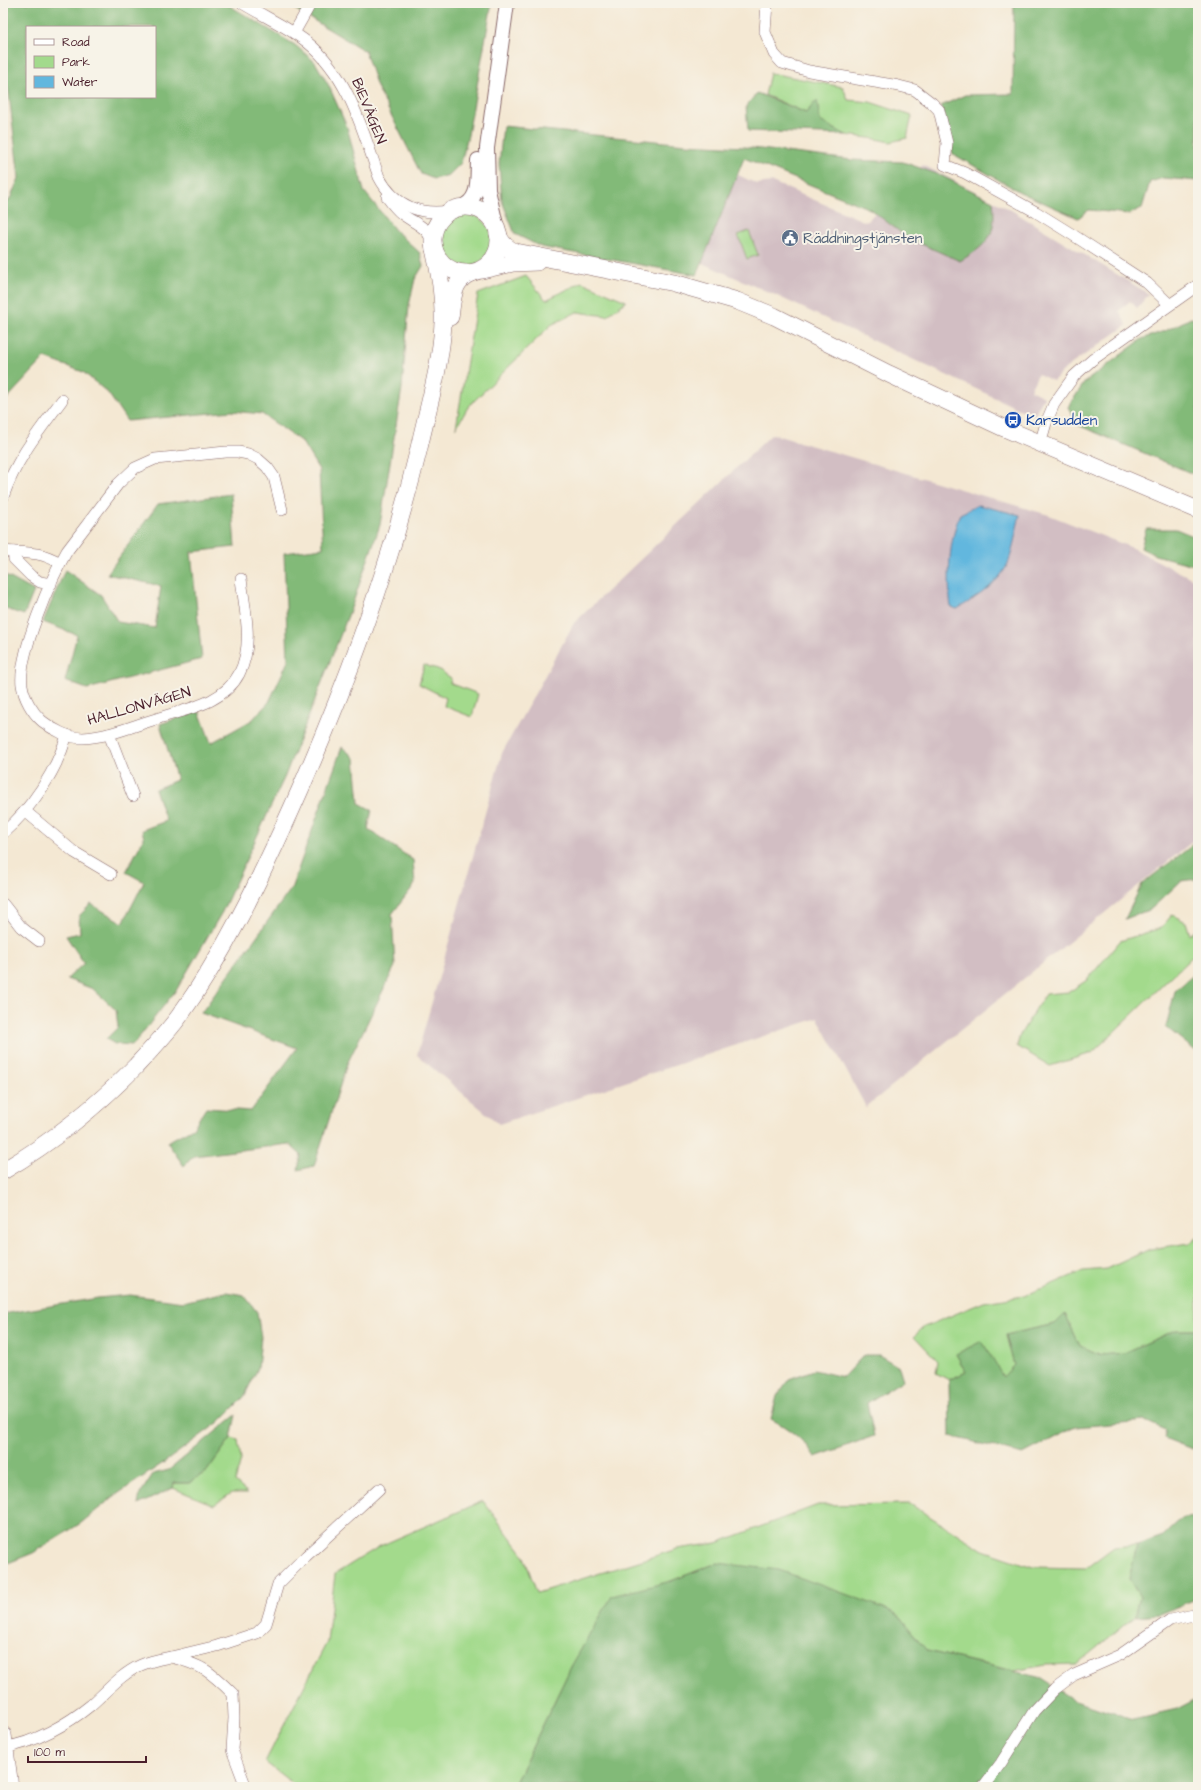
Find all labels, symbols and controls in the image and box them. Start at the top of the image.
legend [26,26,156,98]
text: Road [62,34,90,51]
text: Park [62,54,90,71]
text: Water [62,74,98,91]
street label: BIEVÄGEN [346,75,392,147]
public building icon: Räddningstjänsten [780,228,800,248]
place label: Räddningstjänsten [803,228,923,250]
bus stop icon: Karsudden [1003,410,1023,430]
place label: Karsudden [1026,410,1098,431]
street label: HALLONVÄGEN [85,681,193,731]
scale bar [28,1738,146,1764]
text: 100 m [34,1744,65,1761]

